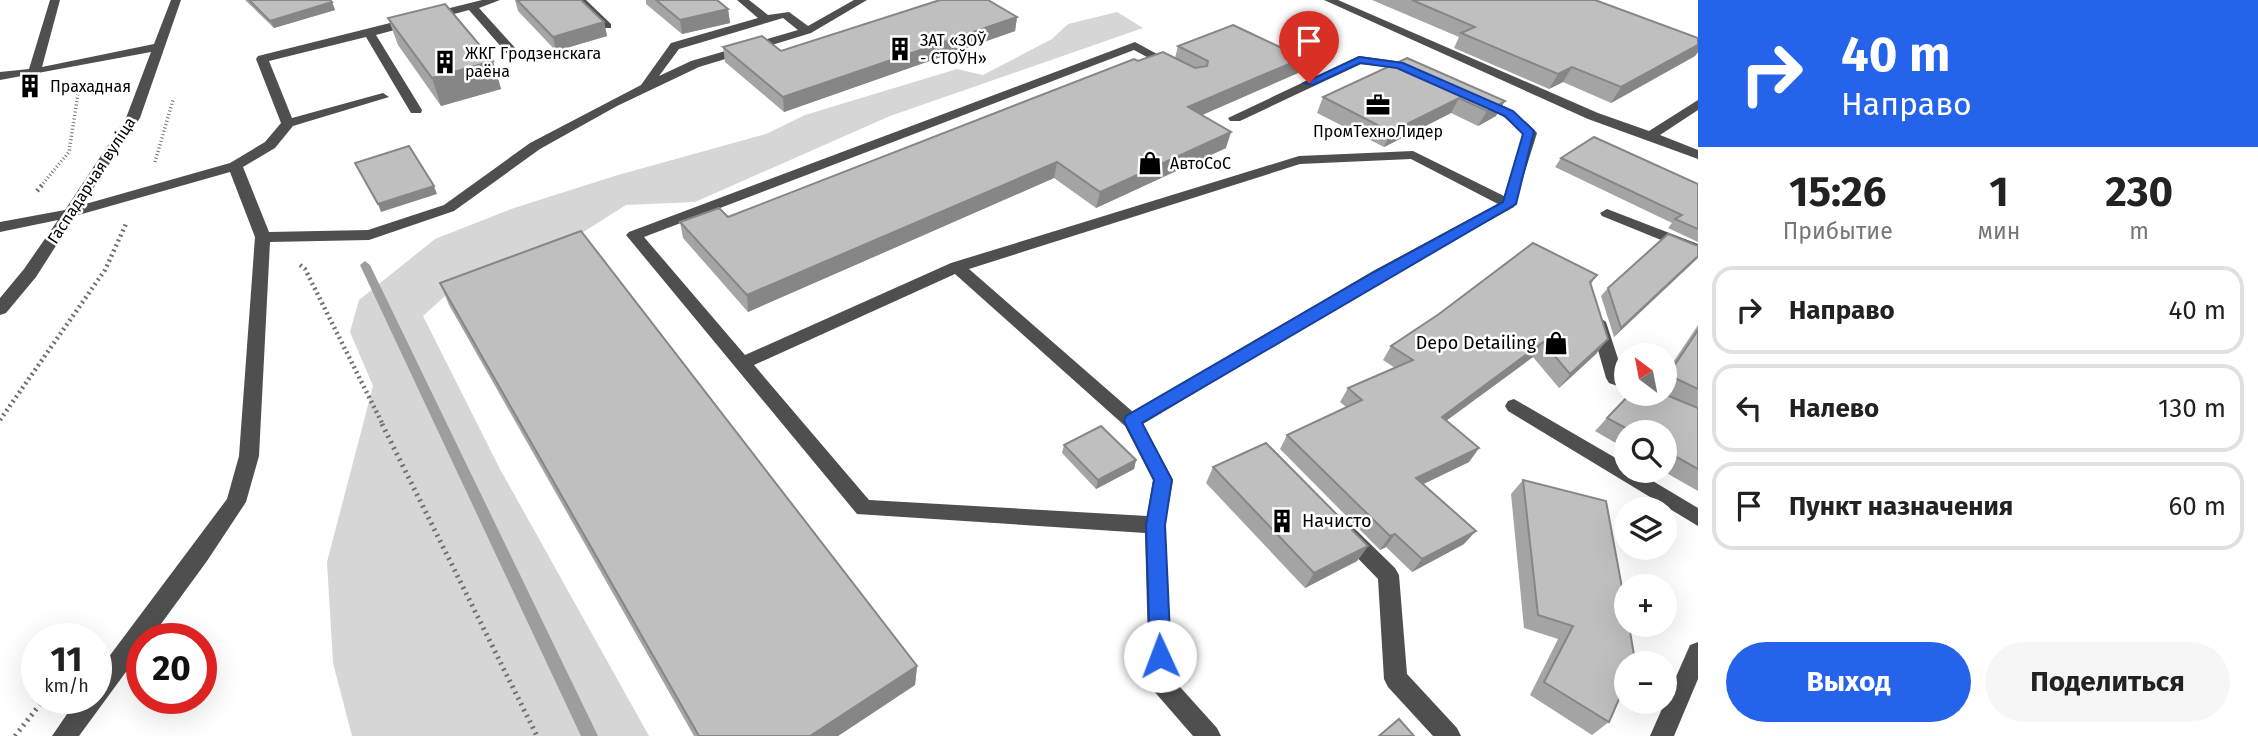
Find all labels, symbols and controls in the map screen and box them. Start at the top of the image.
pin [1279,11,1339,83]
icon: arrive [1290,22,1328,60]
text: 40 m [1841,25,1950,84]
icon: right [1726,28,1817,119]
place label: ЗАТ «ЗОЎ - СТОЎН» [920,31,987,68]
building icon: ЗАТ «ЗОЎ - СТОЎН» [886,35,914,63]
place label: ЖКГ Гродзенскага раёна [465,44,601,81]
building icon: ЖКГ Гродзенскага раёна [431,48,459,76]
building icon: Прахадная [16,72,44,100]
place label: Прахадная [50,77,131,96]
text: Направо [1841,85,1972,123]
office icon: ПромТехноЛидер [1364,91,1392,119]
street label: Гаспадарчая вуліца [43,113,139,247]
place label: ПромТехноЛидер [1313,122,1443,141]
shop icon: АвтоСоС [1136,149,1164,177]
place label: АвтоСоС [1170,154,1231,173]
text: 15:26 [1789,167,1887,217]
text: 1 [1989,167,2009,217]
text: 230 [2105,167,2173,217]
text: Прибытие [1783,217,1893,245]
text: мин [1978,217,2020,245]
text: m [2129,217,2149,245]
icon: right [1730,291,1768,329]
text: Направо [1789,295,1895,326]
text: 40 m [2168,295,2226,326]
shop icon: Depo Detailing [1542,329,1570,357]
place label: Depo Detailing [1416,332,1537,354]
north arrow [1614,343,1676,406]
map controls [1614,343,1677,714]
icon: left [1730,389,1768,427]
text: Налево [1789,393,1879,424]
text: 130 m [2158,393,2226,424]
button: search [1614,420,1677,483]
icon: arrive [1730,487,1768,525]
text: Пункт назначения [1789,491,2013,522]
text: 60 m [2168,491,2226,522]
button: layers [1614,497,1677,560]
building icon: Начисто [1268,507,1296,535]
place label: Начисто [1302,510,1372,532]
button: + [1614,574,1677,637]
position arrow [1123,619,1197,693]
speed limit sign: 20 [126,623,217,714]
text: 11 [51,638,82,680]
button: Выход [1726,642,1971,722]
button: Поделиться [1985,642,2230,722]
button: − [1614,651,1677,714]
text: km/h [44,675,89,697]

